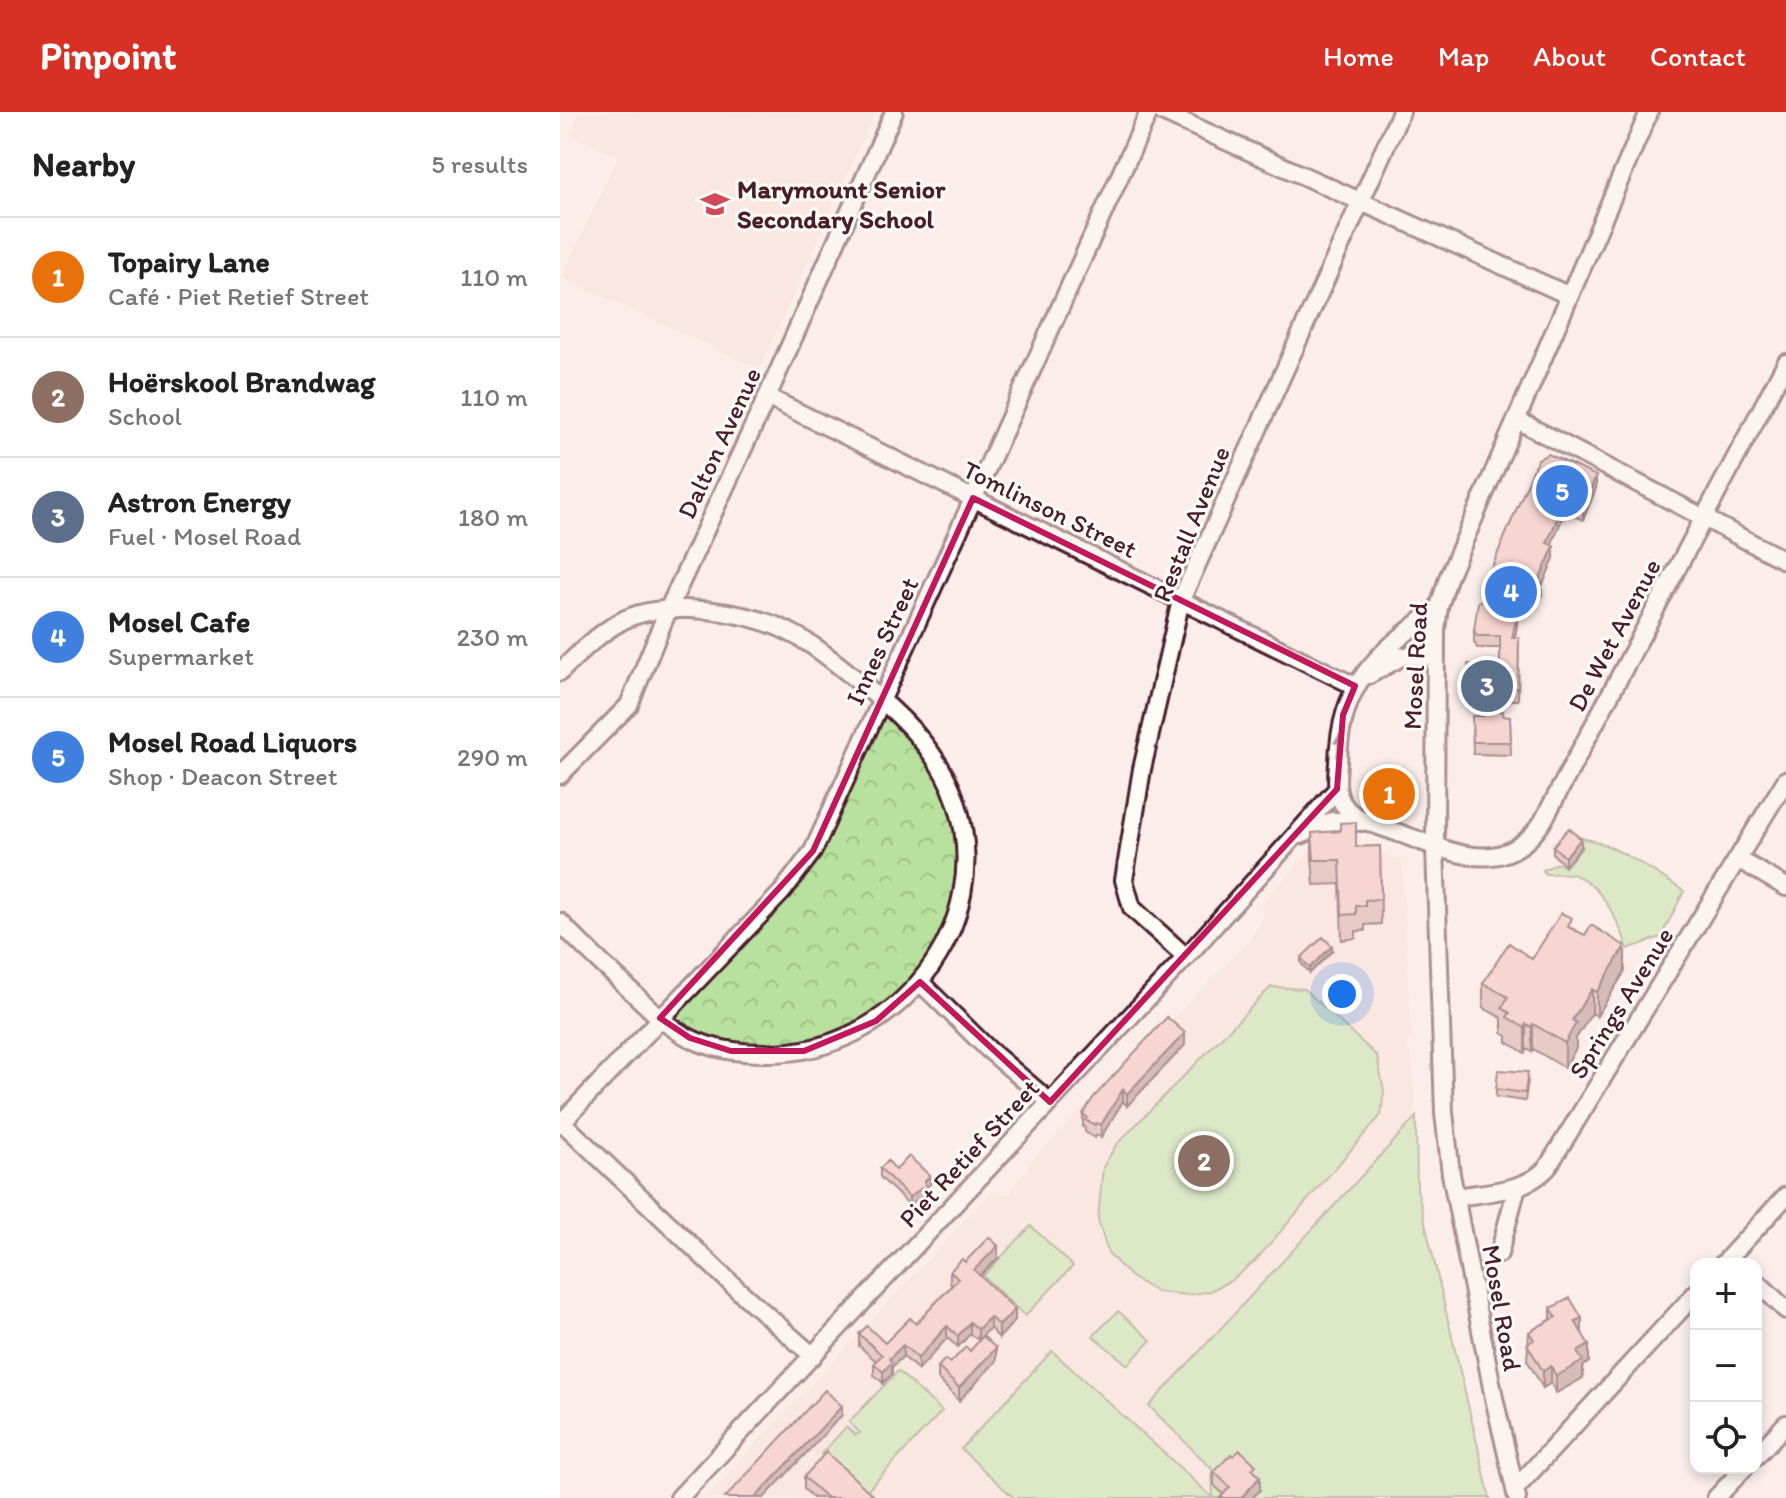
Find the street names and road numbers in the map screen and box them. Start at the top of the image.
street label: Dalton Avenue [670,362,768,524]
street label: Restall Avenue [1145,441,1237,607]
street label: Tomlinson Street [958,453,1142,565]
street label: De Wet Avenue [1560,553,1668,717]
street label: Innes Street [839,572,926,710]
street label: Mosel Road [1396,601,1434,731]
street label: Springs Avenue [1562,921,1680,1085]
street label: Piet Retief Street [892,1072,1046,1234]
street label: Mosel Road [1475,1242,1529,1374]

